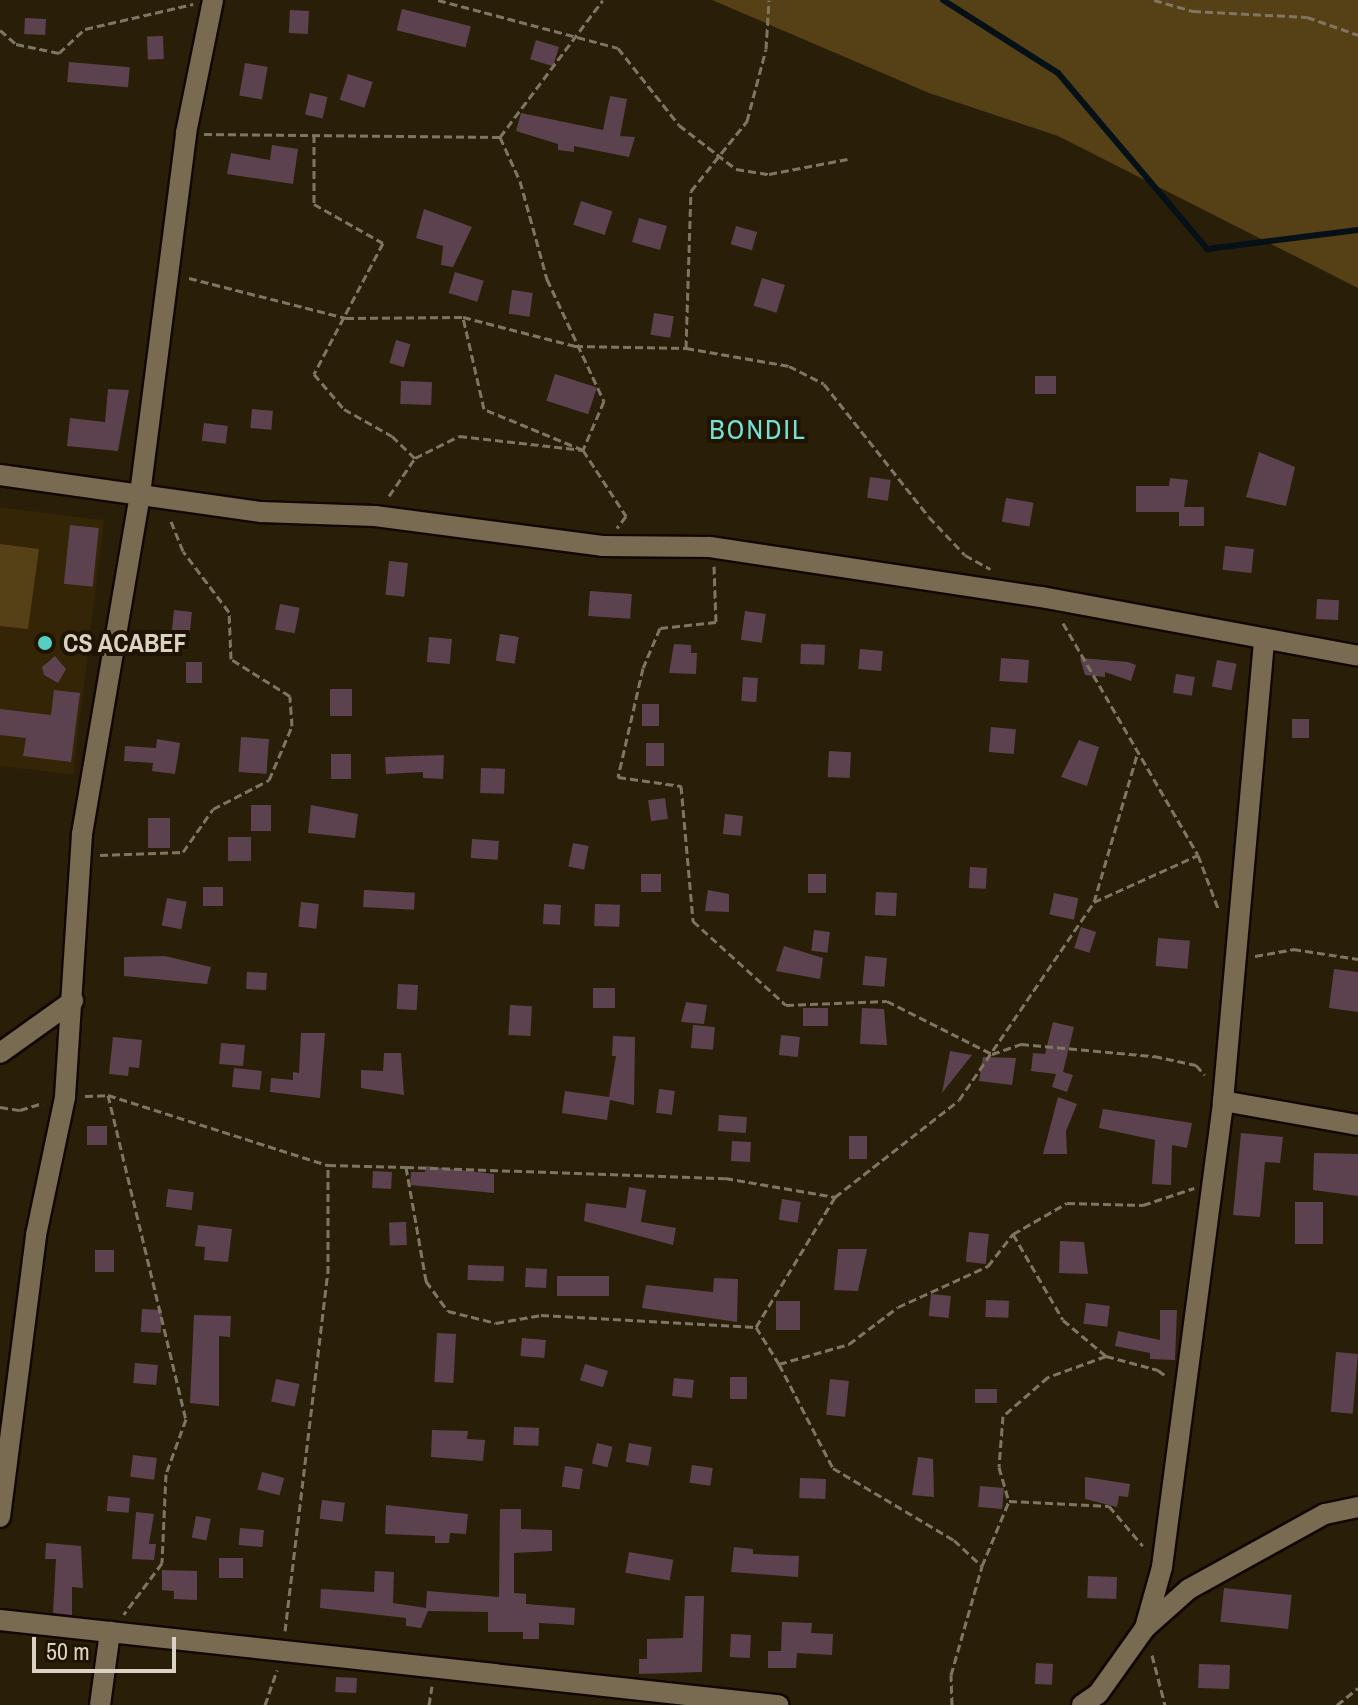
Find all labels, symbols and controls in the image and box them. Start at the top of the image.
district label: BONDIL [709,412,807,446]
place label: CS ACABEF [63,627,187,659]
marker: CS ACABEF [34,632,56,654]
scale bar [36,1621,180,1671]
text: 50 m [46,1635,90,1667]

